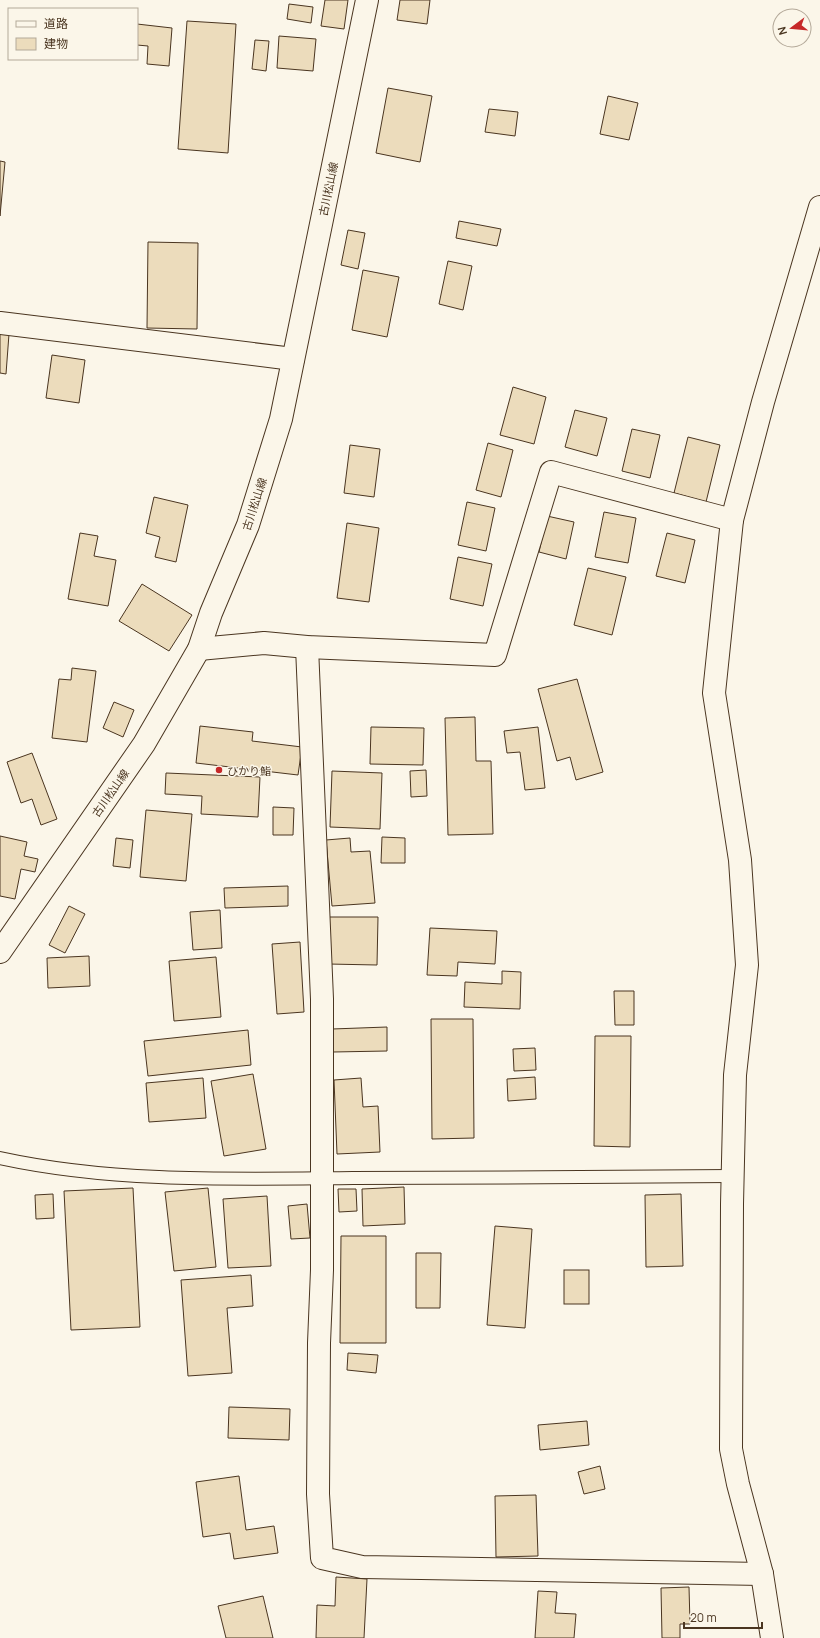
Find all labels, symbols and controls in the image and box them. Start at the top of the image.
legend [8,8,138,60]
north arrow [772,8,812,48]
text: 道路 [44,15,68,32]
text: N [774,25,790,37]
text: 建物 [44,35,68,52]
street label: 古川松山線 [315,161,341,217]
street label: 古川松山線 [238,476,270,532]
place label: ひかり鮨 [227,763,271,778]
marker: ひかり鮨 [214,765,224,775]
street label: 古川松山線 [88,766,132,820]
scale bar [684,1604,762,1630]
text: 20 m [690,1609,717,1626]

